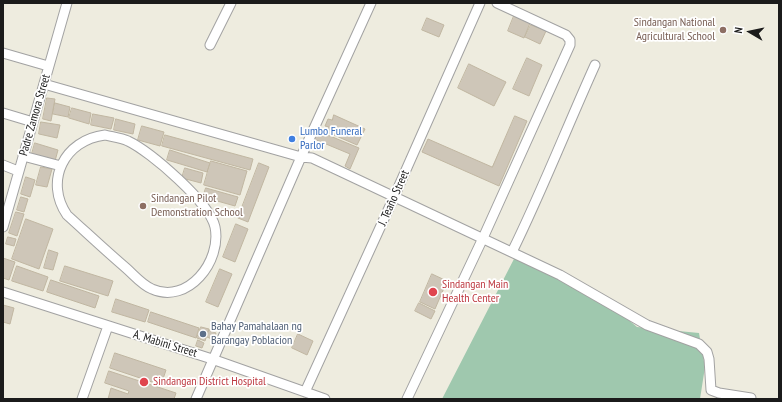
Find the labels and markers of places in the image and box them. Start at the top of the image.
place label: Sindangan National Agricultural School [634,16,715,44]
marker: Sindangan National Agricultural School [718,25,728,35]
place label: Lumbo Funeral Parlor [300,125,362,153]
marker: Lumbo Funeral Parlor [287,134,297,144]
place label: Sindangan Pilot Demonstration School [151,192,243,220]
marker: Sindangan Pilot Demonstration School [138,201,148,211]
place label: Sindangan Main Health Center [442,278,508,306]
marker: Sindangan Main Health Center [427,286,439,298]
place label: Bahay Pamahalaan ng Barangay Poblacion [211,320,302,348]
marker: Bahay Pamahalaan ng Barangay Poblacion [198,329,208,339]
place label: Sindangan District Hospital [153,375,266,389]
marker: Sindangan District Hospital [138,376,150,388]

